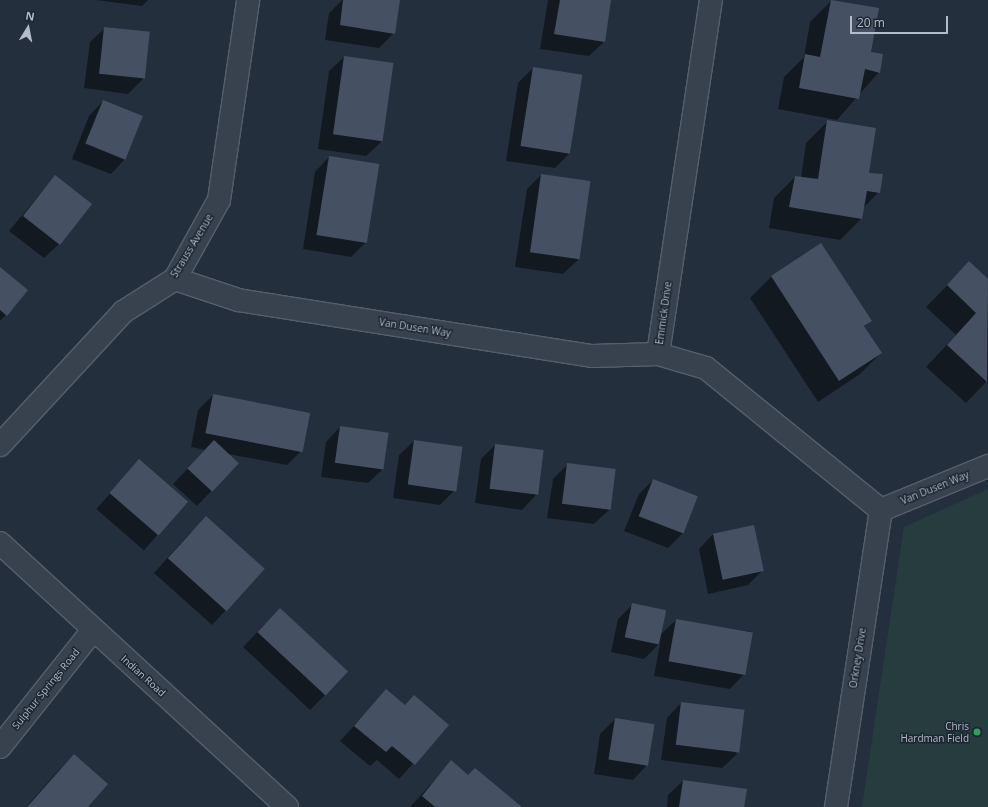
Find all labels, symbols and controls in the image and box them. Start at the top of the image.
north arrow [8,8,48,48]
text: N [24,8,36,24]
scale bar [852,8,950,34]
text: 20 m [857,14,885,31]
street label: Strauss Avenue [168,212,216,280]
street label: Emmick Drive [654,281,674,345]
street label: Van Dusen Way [378,316,452,340]
street label: Van Dusen Way [899,469,971,507]
street label: Orkney Drive [847,627,869,689]
street label: Sulphur Springs Road [10,646,82,732]
street label: Indian Road [118,653,168,699]
place label: Chris Hardman Field [900,720,969,744]
marker: Chris Hardman Field [972,727,982,737]

